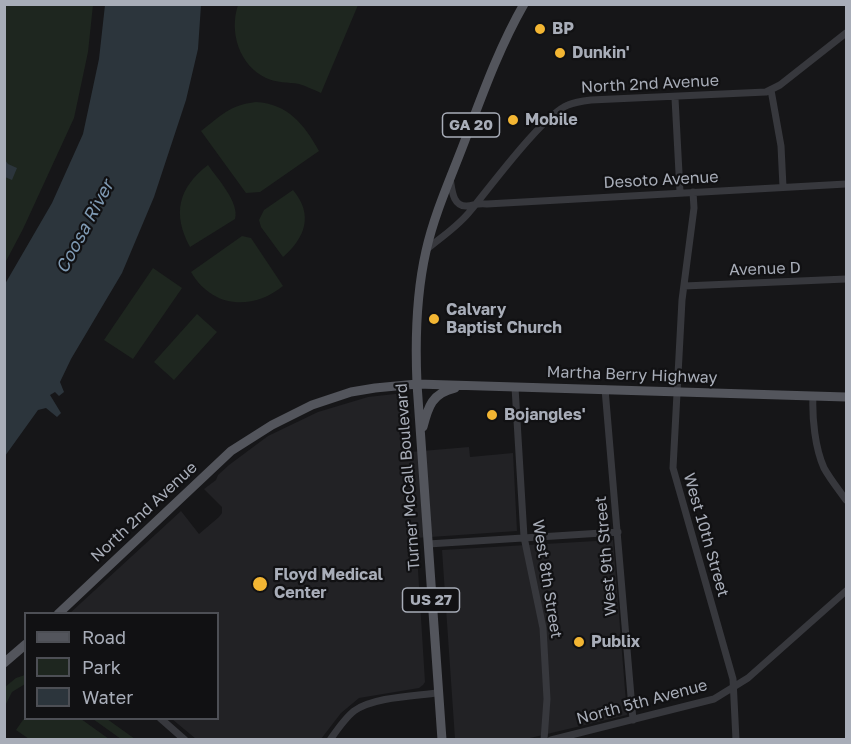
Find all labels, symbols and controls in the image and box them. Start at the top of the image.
place label: BP [552,19,574,39]
marker: BP [533,22,547,36]
place label: Dunkin' [572,43,630,63]
marker: Dunkin' [553,46,567,60]
street label: North 2nd Avenue [581,71,719,97]
place label: Mobile [525,110,578,130]
road number: GA 20 [442,113,500,137]
marker: Mobile [506,113,520,127]
street label: Desoto Avenue [603,167,719,193]
water label: Coosa River [51,177,119,277]
street label: Avenue D [729,258,801,280]
place label: Calvary Baptist Church [446,300,562,338]
marker: Calvary Baptist Church [427,312,441,326]
street label: Martha Berry Highway [546,362,718,388]
street label: Turner McCall Boulevard [392,383,424,571]
place label: Bojangles' [504,405,586,425]
marker: Bojangles' [485,408,499,422]
street label: North 2nd Avenue [87,458,201,566]
street label: West 10th Street [679,471,733,599]
street label: West 9th Street [591,495,621,617]
street label: West 8th Street [528,518,566,640]
place label: Floyd Medical Center [274,565,383,603]
marker: Floyd Medical Center [251,575,269,593]
road number: US 27 [402,588,460,612]
legend [24,612,219,720]
text: Road [82,626,126,648]
place label: Publix [591,632,640,652]
marker: Publix [572,635,586,649]
text: Park [82,656,121,678]
street label: North 5th Avenue [575,675,709,729]
text: Water [82,686,133,708]

